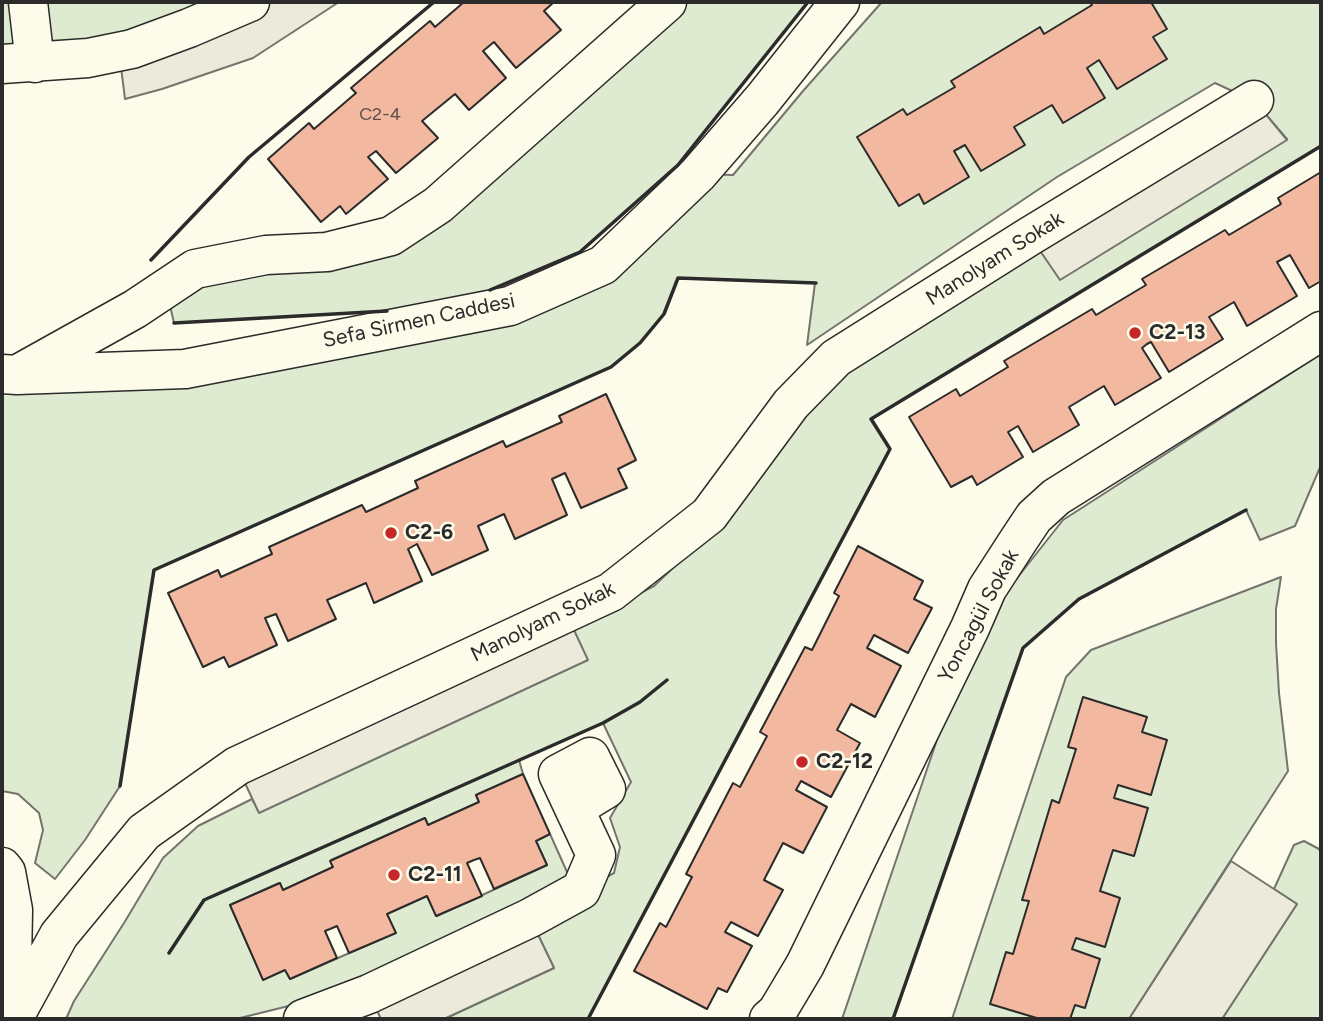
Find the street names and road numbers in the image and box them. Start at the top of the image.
street label: Manolyam Sokak [922,207,1068,311]
street label: Sefa Sirmen Caddesi [321,288,517,354]
street label: Yoncagül Sokak [933,545,1025,687]
street label: Manolyam Sokak [467,576,619,668]

